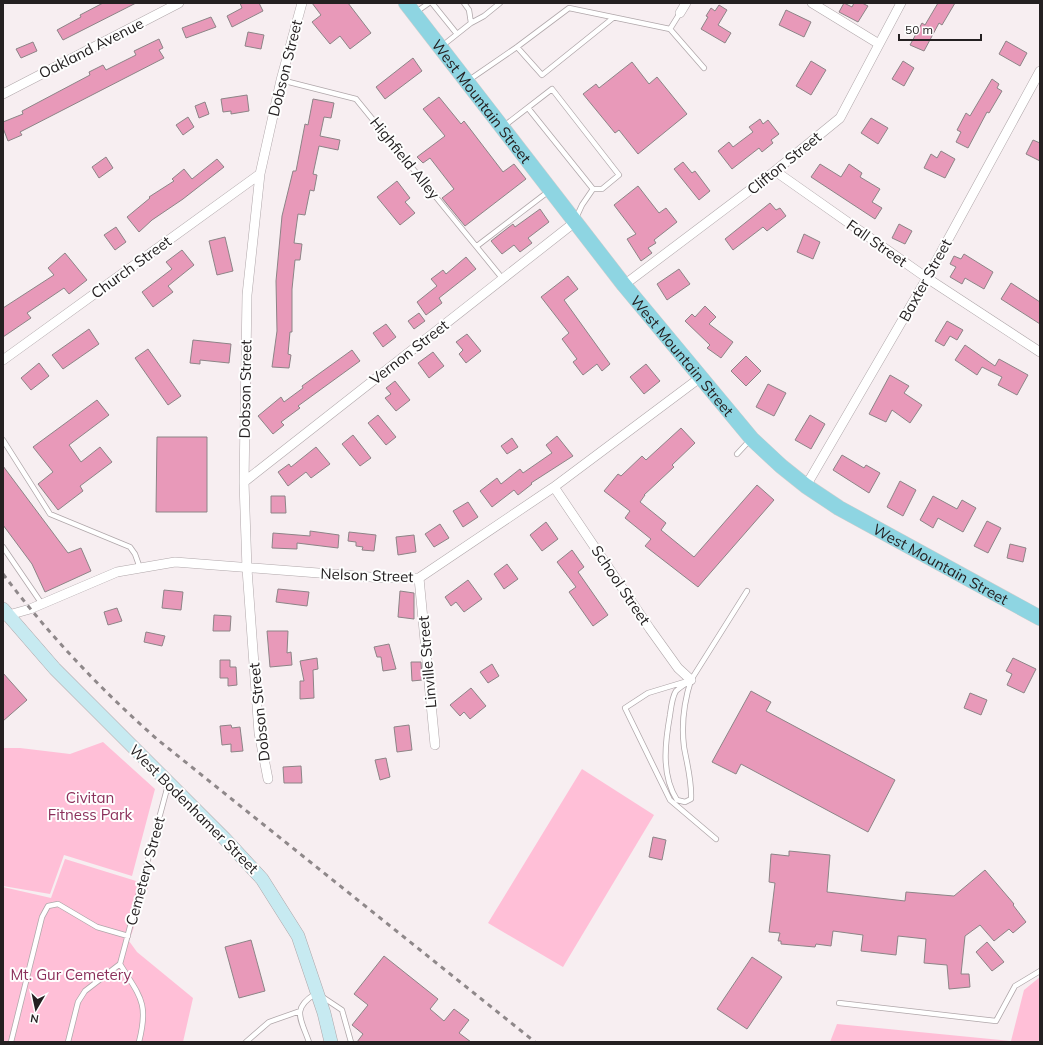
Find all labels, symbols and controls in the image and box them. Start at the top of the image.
street label: Oakland Avenue [36,13,146,83]
scale bar [899,16,981,42]
street label: Dobson Street [264,18,306,118]
text: 50 m [905,22,933,37]
street label: West Mountain Street [428,35,536,167]
street label: Highfield Alley [366,113,444,203]
street label: Clifton Street [743,127,825,199]
street label: Fall Street [843,215,911,271]
street label: Church Street [87,231,175,303]
street label: Baxter Street [895,235,955,325]
street label: West Mountain Street [627,291,738,420]
street label: Vernon Street [366,315,452,389]
street label: Dobson Street [235,339,255,439]
street label: West Mountain Street [870,519,1012,608]
street label: School Street [587,542,655,628]
street label: Nelson Street [320,564,414,586]
street label: Linville Street [413,615,441,709]
street label: Dobson Street [244,662,274,762]
street label: West Bodenhamer Street [125,740,263,878]
park label: Civitan Fitness Park [48,788,133,824]
street label: Cemetery Street [121,815,169,927]
park label: Mt. Gur Cemetery [10,965,132,984]
north arrow [16,989,56,1029]
text: N [29,1011,40,1026]

